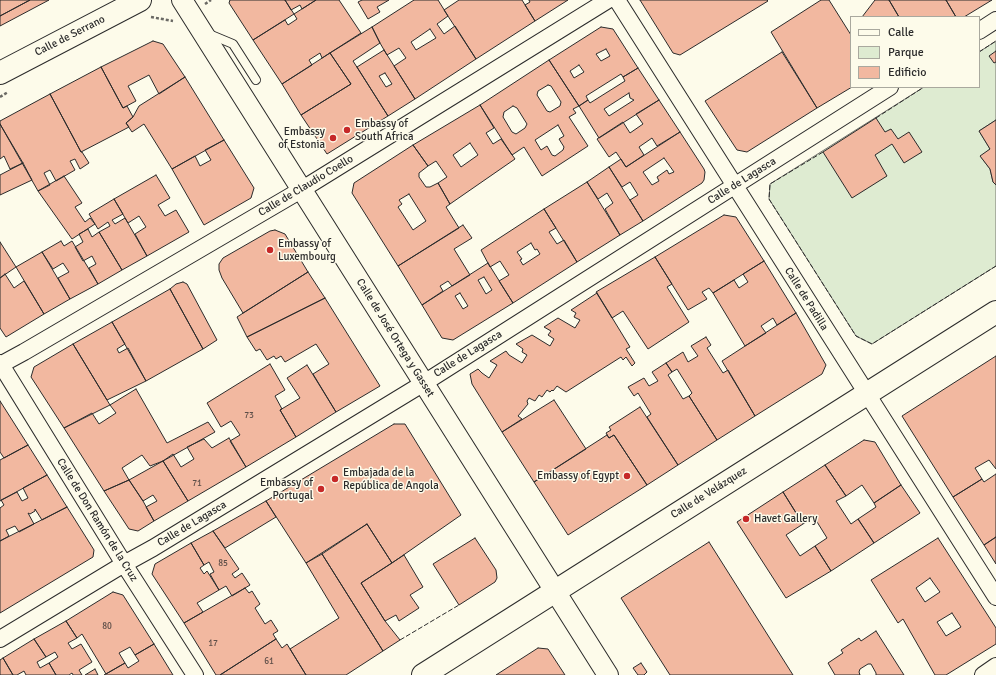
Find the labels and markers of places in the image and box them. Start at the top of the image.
place label: Embassy of South Africa [355,117,414,143]
place label: Embassy of Estonia [278,125,325,151]
marker: Embassy of South Africa [342,125,352,135]
marker: Embassy of Estonia [328,133,338,143]
place label: Embassy of Luxembourg [278,237,336,263]
marker: Embassy of Luxembourg [265,245,275,255]
place label: Embajada de la República de Angola [343,466,439,492]
place label: Embassy of Egypt [537,469,619,483]
marker: Embassy of Egypt [622,471,632,481]
marker: Embajada de la República de Angola [330,474,340,484]
place label: Embassy of Portugal [260,476,313,502]
marker: Embassy of Portugal [316,484,326,494]
place label: Havet Gallery [754,512,817,526]
marker: Havet Gallery [741,514,751,524]

